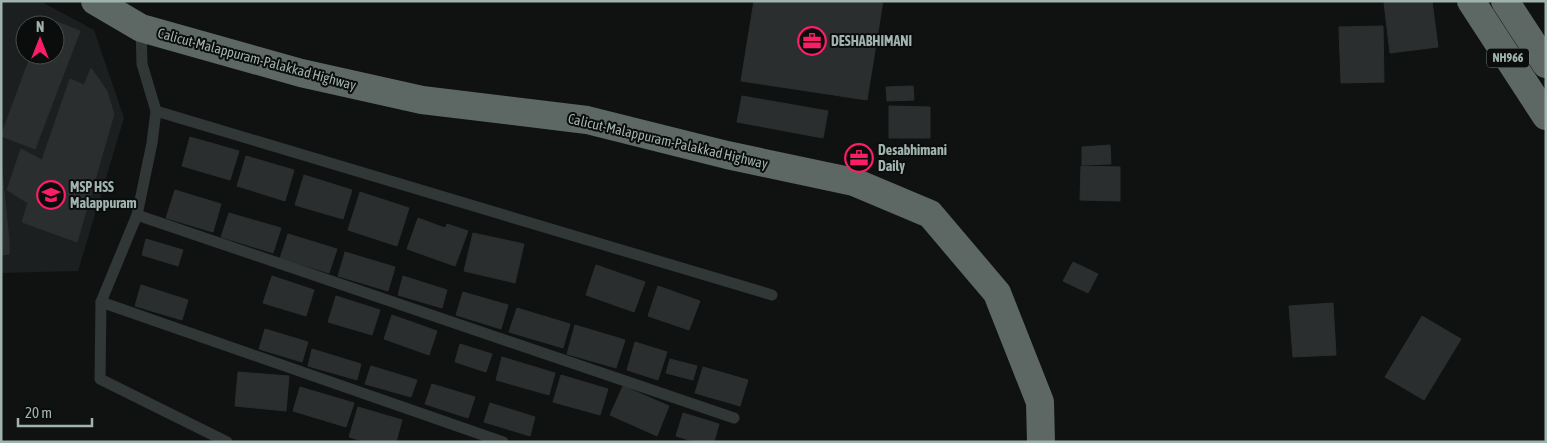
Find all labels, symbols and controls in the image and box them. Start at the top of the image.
north arrow [15,15,65,65]
text: N [36,19,44,35]
street label: Calicut-Malappuram-Palakkad Highway [156,25,358,93]
office icon: DESHABHIMANI [797,26,827,56]
place label: DESHABHIMANI [831,33,912,49]
road number: NH966 [1487,48,1529,68]
street label: Calicut-Malappuram-Palakkad Highway [566,110,770,172]
place label: Desabhimani Daily [878,142,947,174]
office icon: Desabhimani Daily [844,143,874,173]
place label: MSP HSS Malappuram [70,179,137,211]
school or university icon: MSP HSS Malappuram [36,180,66,210]
scale bar [18,396,91,428]
text: 20 m [25,404,52,421]

